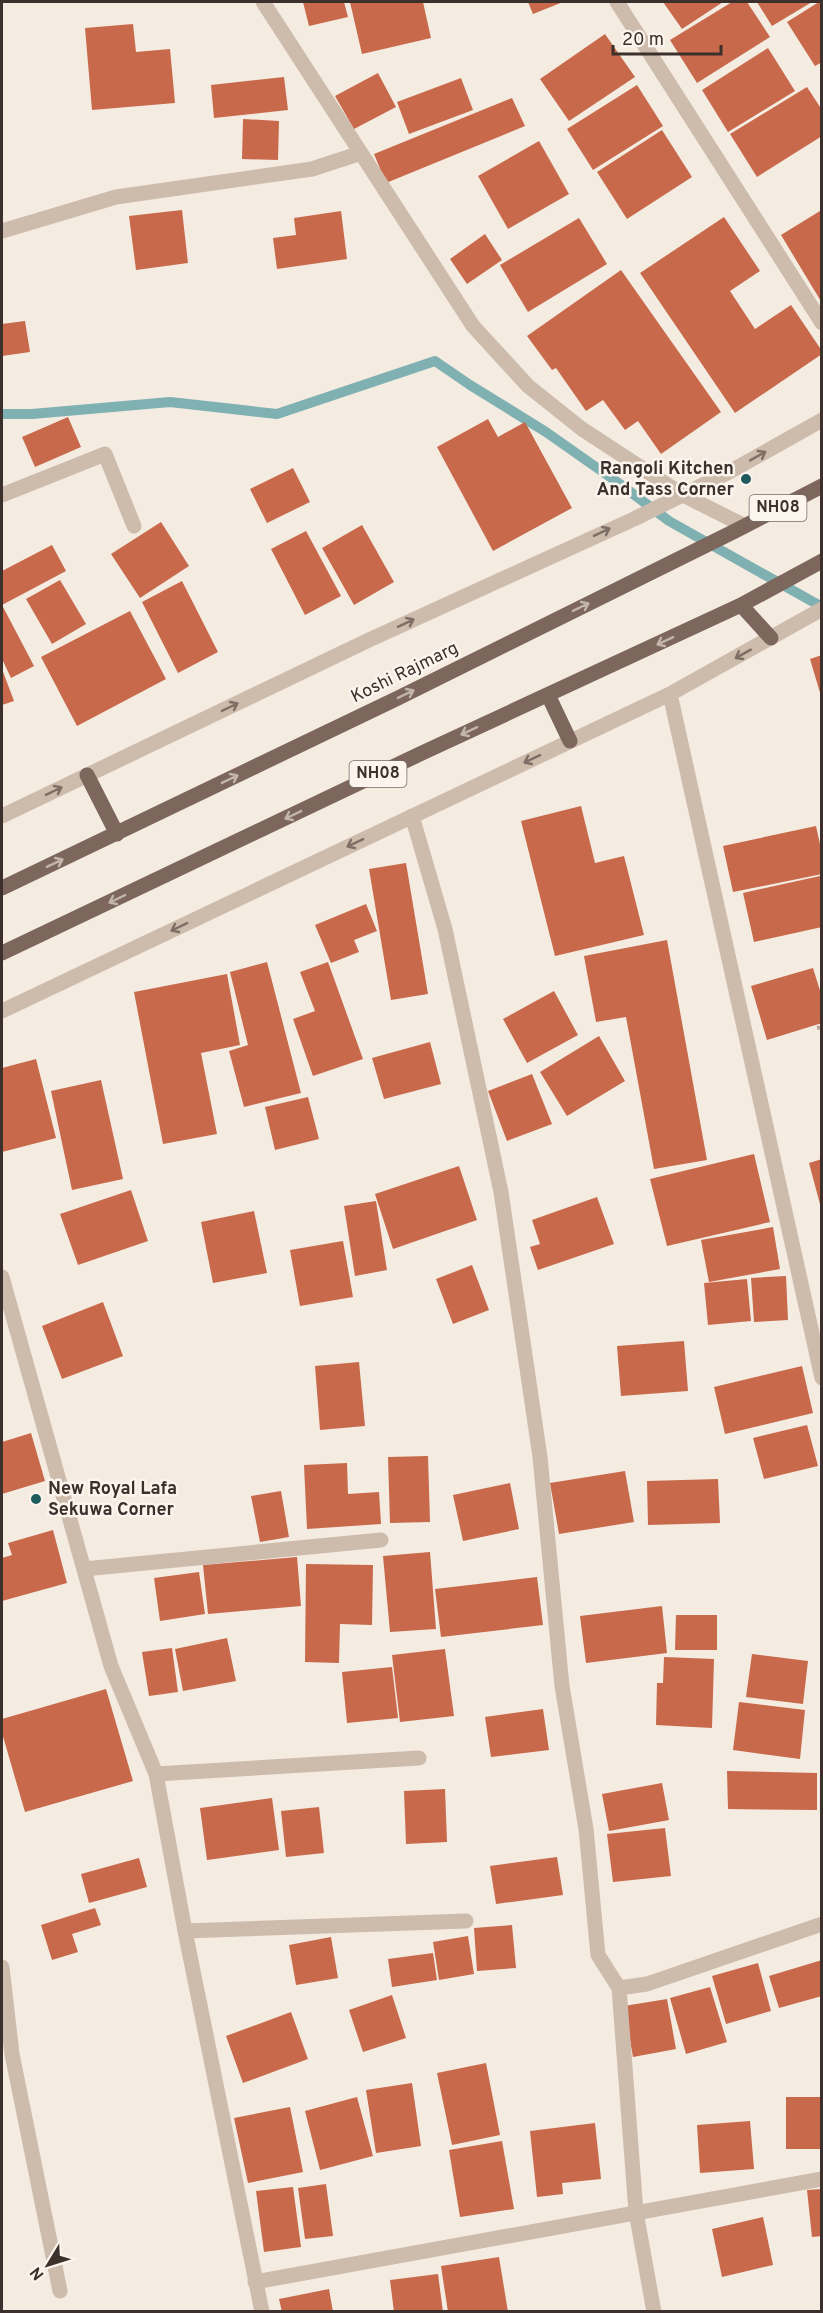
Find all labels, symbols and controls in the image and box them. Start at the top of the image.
scale bar [613,18,721,56]
text: 20 m [622,29,664,52]
one-way arrow [749,450,766,462]
place label: Rangoli Kitchen And Tass Corner [596,458,735,502]
marker: Rangoli Kitchen And Tass Corner [739,472,753,486]
road number: NH08 [750,495,806,521]
one-way arrow [593,526,611,538]
one-way arrow [571,601,589,613]
one-way arrow [397,617,415,628]
one-way arrow [657,635,675,647]
street label: Koshi Rajmarg [347,637,463,709]
one-way arrow [735,648,752,660]
one-way arrow [397,688,415,699]
one-way arrow [221,700,239,712]
one-way arrow [461,726,479,738]
one-way arrow [523,754,541,766]
road number: NH08 [350,761,406,787]
one-way arrow [221,772,239,784]
one-way arrow [45,785,63,796]
one-way arrow [285,810,303,821]
one-way arrow [347,837,365,849]
one-way arrow [45,857,63,869]
one-way arrow [109,894,127,906]
one-way arrow [171,922,189,934]
place label: New Royal Lafa Sekuwa Corner [48,1478,177,1522]
marker: New Royal Lafa Sekuwa Corner [29,1492,43,1506]
north arrow [18,2235,78,2295]
text: N [26,2262,49,2284]

